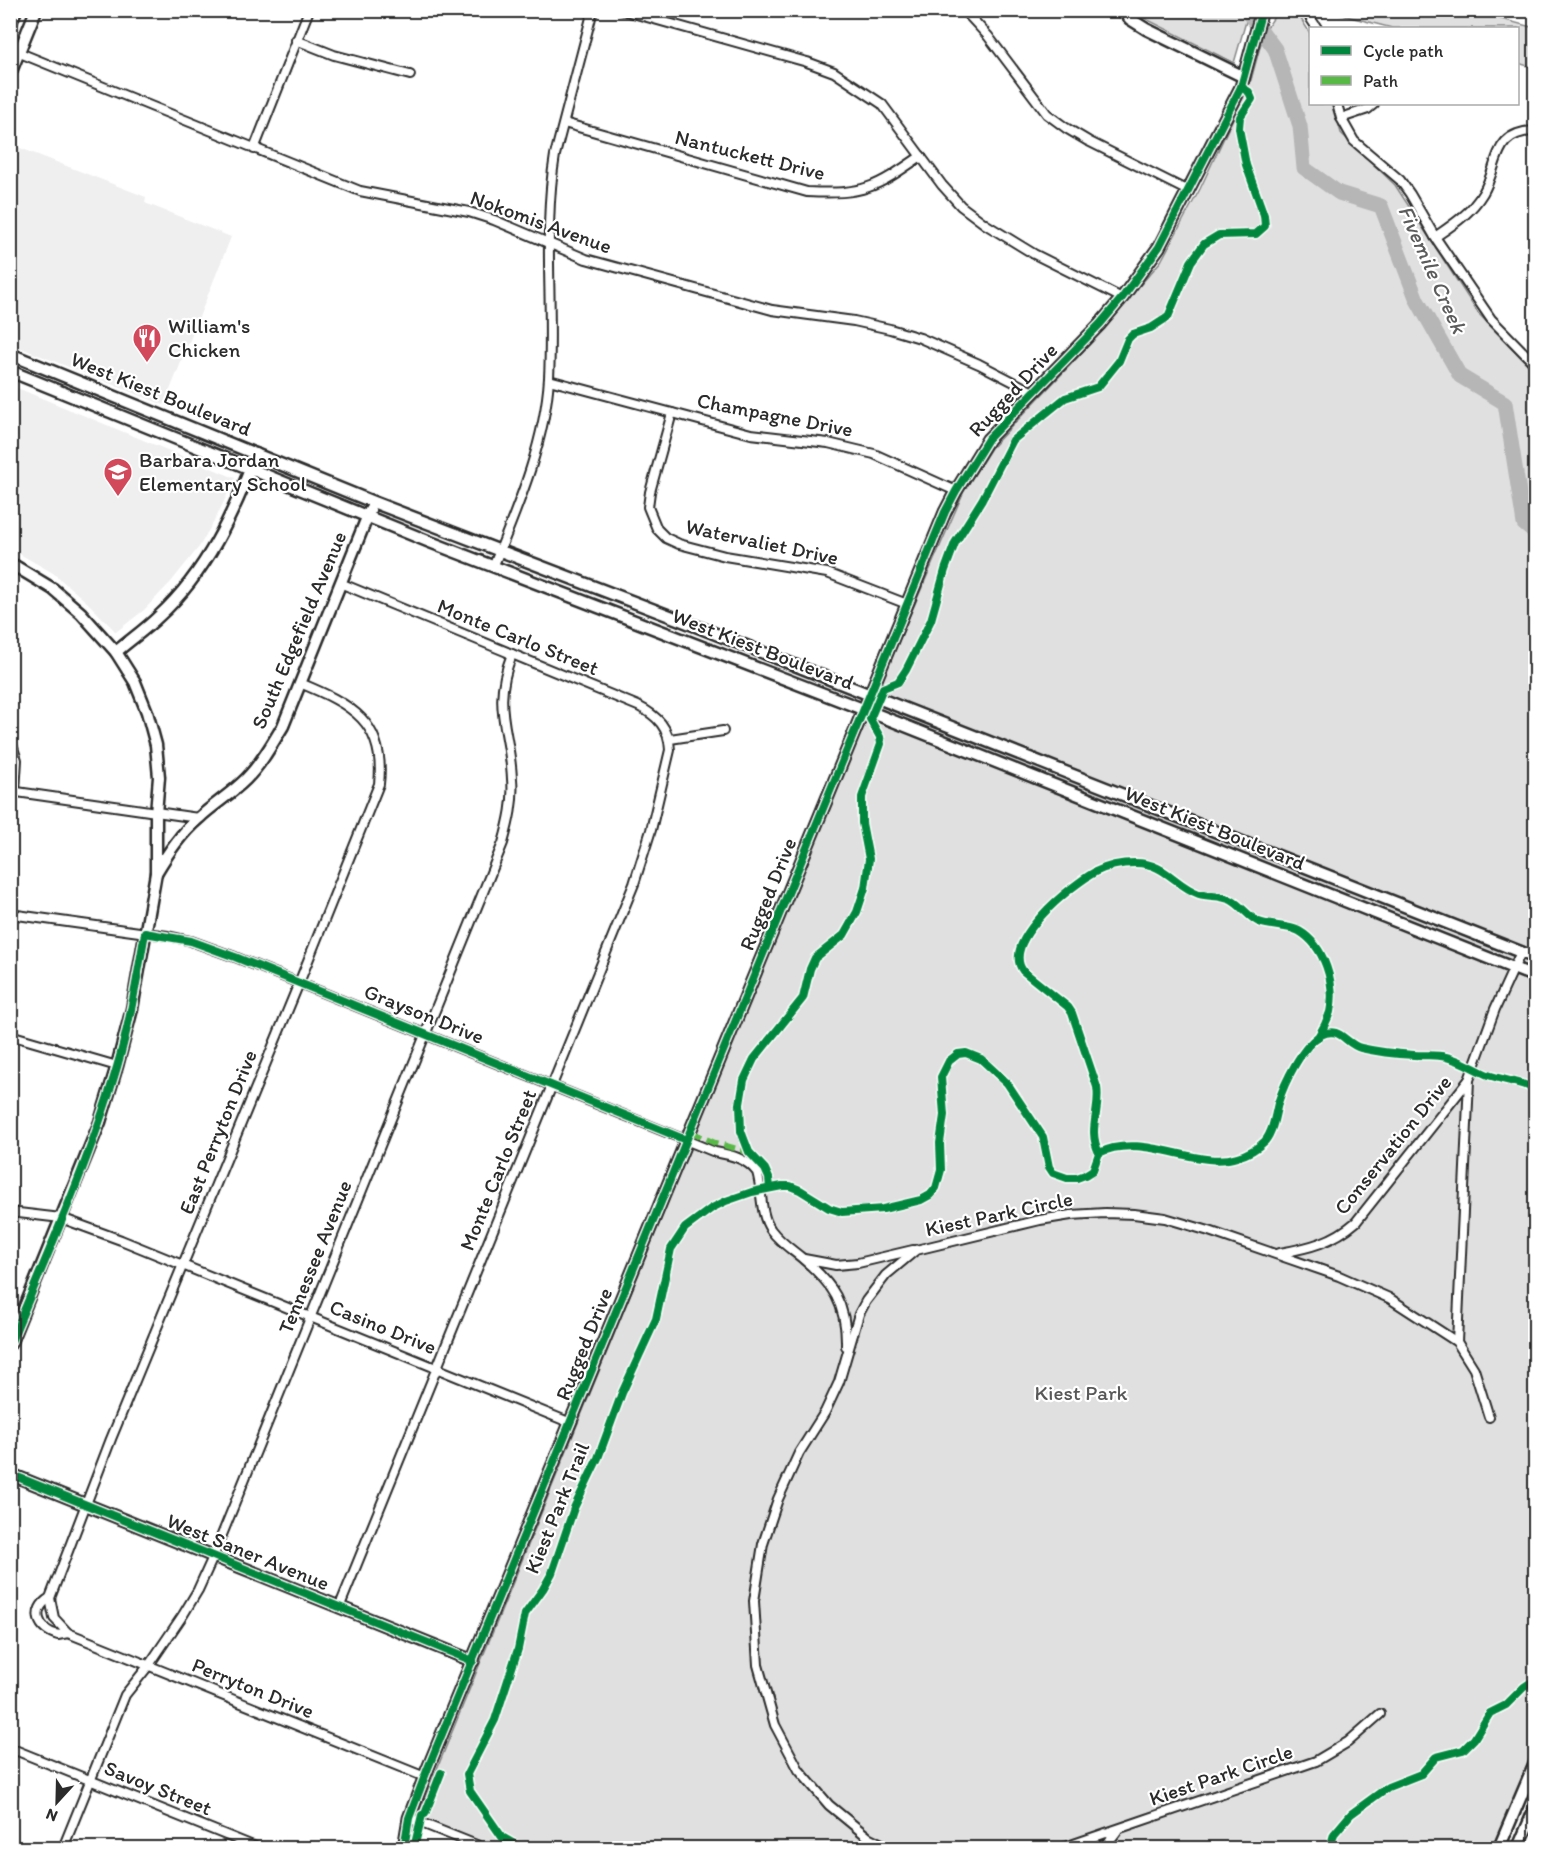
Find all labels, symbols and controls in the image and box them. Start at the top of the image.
legend [1309,27,1519,105]
text: Cycle path [1363,40,1444,62]
text: Path [1363,70,1398,92]
street label: Nantuckett Drive [673,124,828,185]
street label: Nokomis Avenue [467,184,615,259]
water label: Fivemile Creek [1392,201,1474,339]
place label: William's Chicken [168,313,250,362]
restaurant icon: William's Chicken [131,322,163,364]
street label: Rugged Drive [963,338,1062,442]
street label: West Kiest Boulevard [67,346,255,441]
street label: Champagne Drive [695,387,855,442]
place label: Barbara Jordan Elementary School [139,447,307,496]
school or university icon: Barbara Jordan Elementary School [102,456,134,498]
street label: Watervaliet Drive [683,513,841,570]
street label: South Edgefield Avenue [246,527,352,732]
street label: Monte Carlo Street [434,593,603,680]
street label: West Kiest Boulevard [669,602,857,695]
street label: West Kiest Boulevard [1121,780,1309,875]
street label: Rugged Drive [734,834,801,954]
street label: Grayson Drive [361,978,488,1049]
street label: East Perryton Drive [173,1046,262,1218]
street label: Conservation Drive [1329,1070,1457,1219]
street label: Monte Carlo Street [454,1085,541,1254]
street label: Tennessee Avenue [272,1176,357,1337]
street label: Kiest Park Circle [923,1186,1075,1241]
street label: Rugged Drive [550,1284,617,1404]
street label: Casino Drive [326,1294,440,1359]
park label: Kiest Park [1035,1380,1128,1405]
street label: Kiest Park Trail [519,1438,594,1577]
street label: West Saner Avenue [163,1508,333,1596]
street label: Perryton Drive [189,1652,318,1723]
street label: Kiest Park Circle [1146,1738,1296,1811]
street label: Savoy Street [101,1755,216,1820]
north arrow [27,1772,87,1832]
text: N [43,1805,60,1826]

